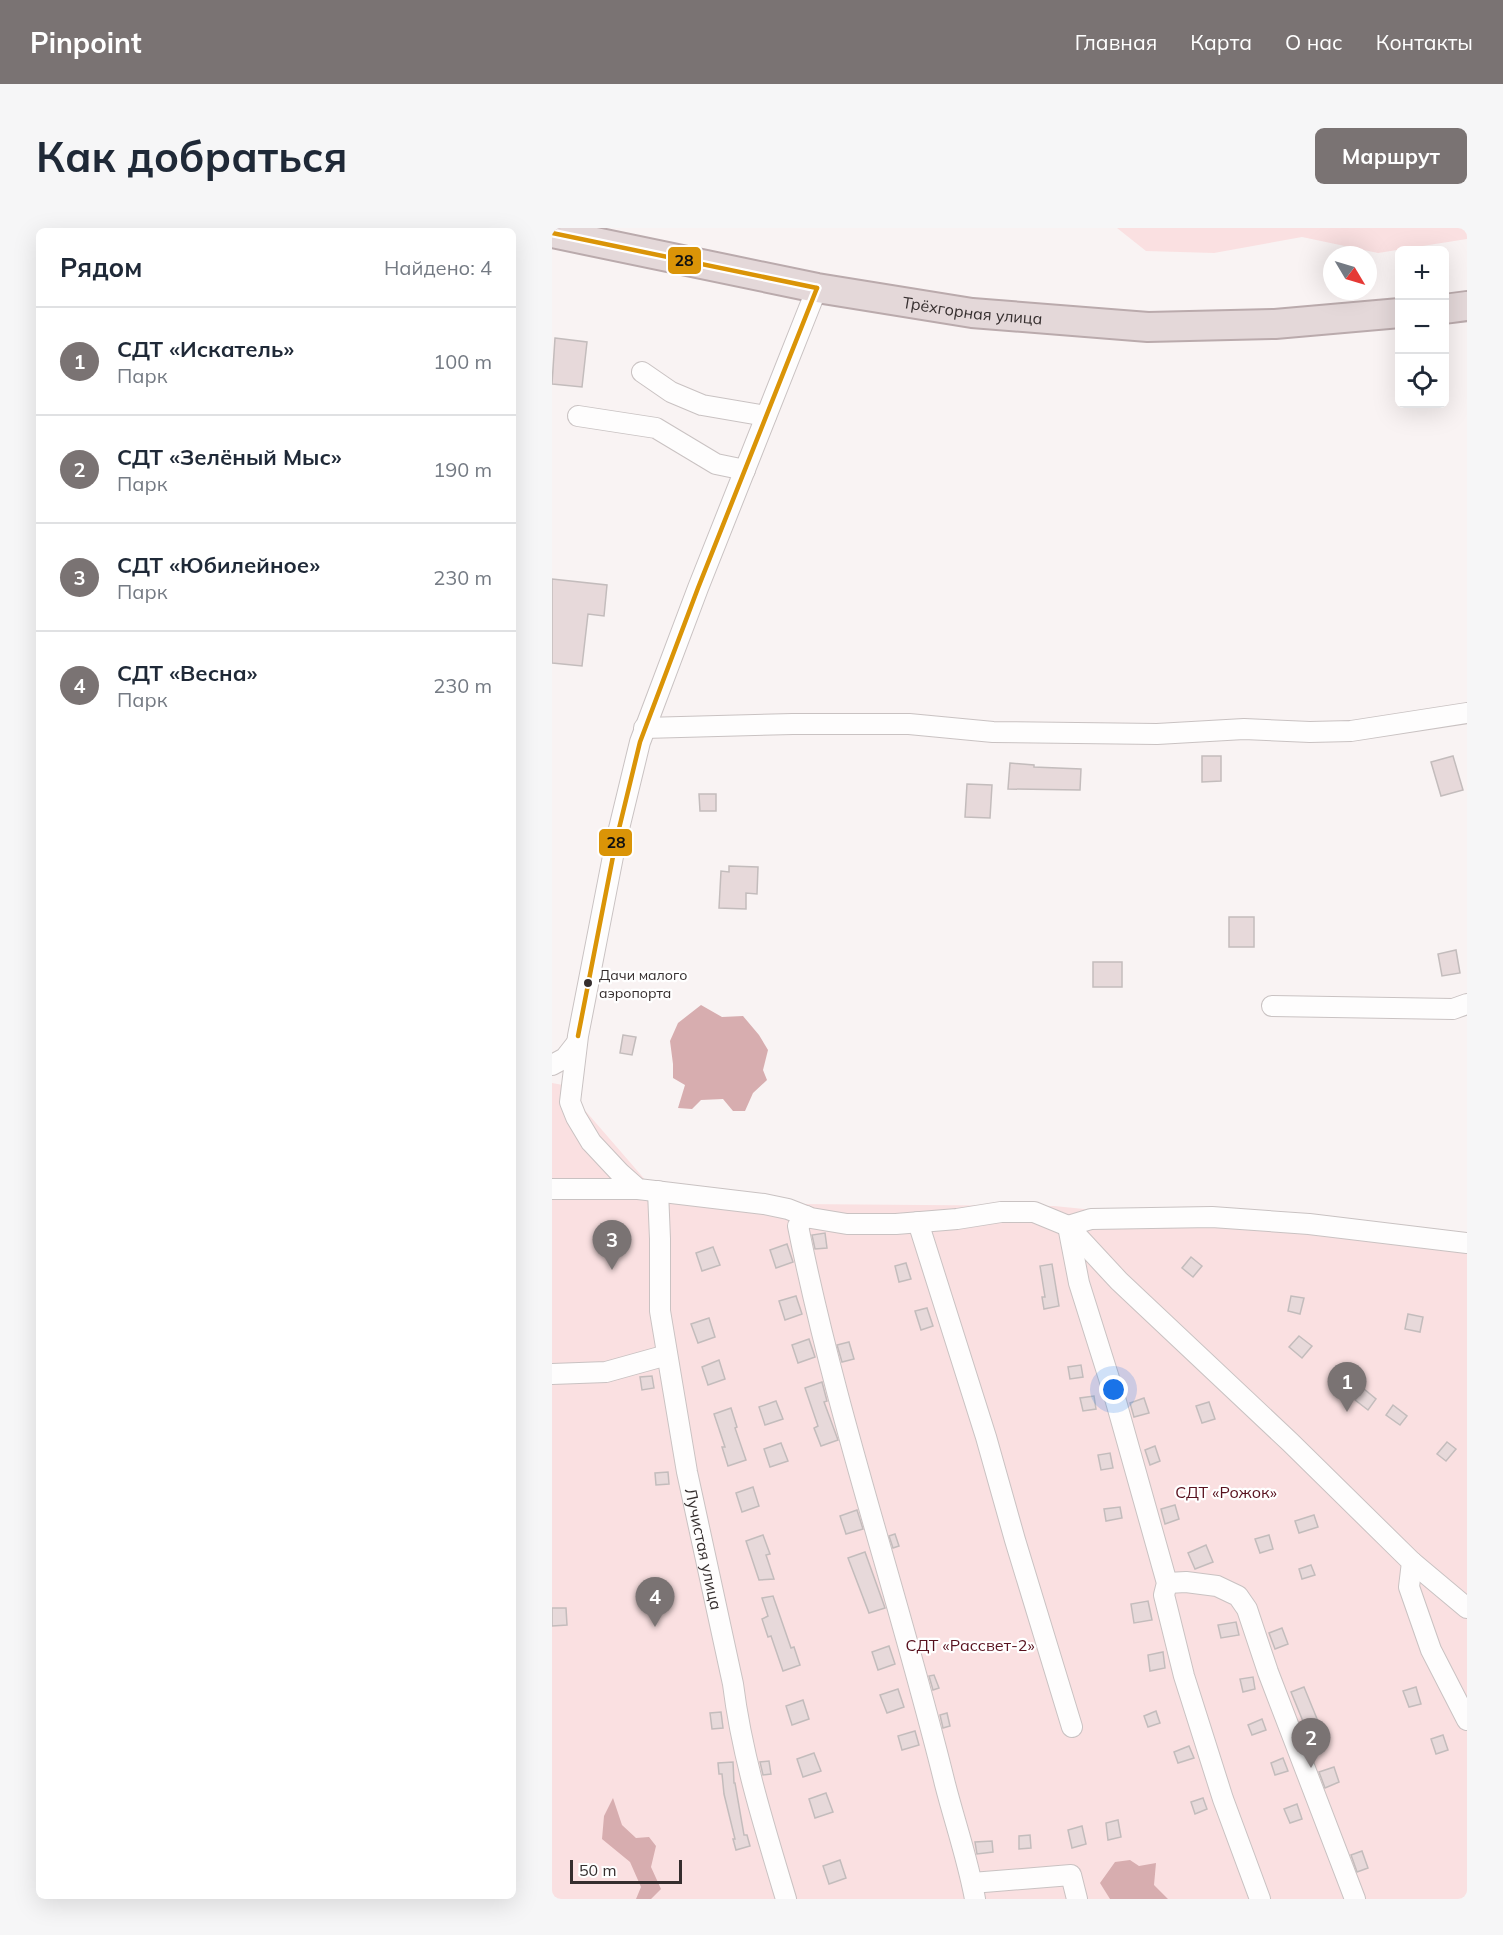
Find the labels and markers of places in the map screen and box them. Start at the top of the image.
place label: Дачи малого аэропорта [599,966,687,1002]
marker: Дачи малого аэропорта [582,977,594,989]
pin: 3 [592,1220,632,1270]
pin: 1 [1328,1362,1366,1412]
pin: 4 [636,1578,674,1627]
pin: 2 [1292,1718,1330,1768]

